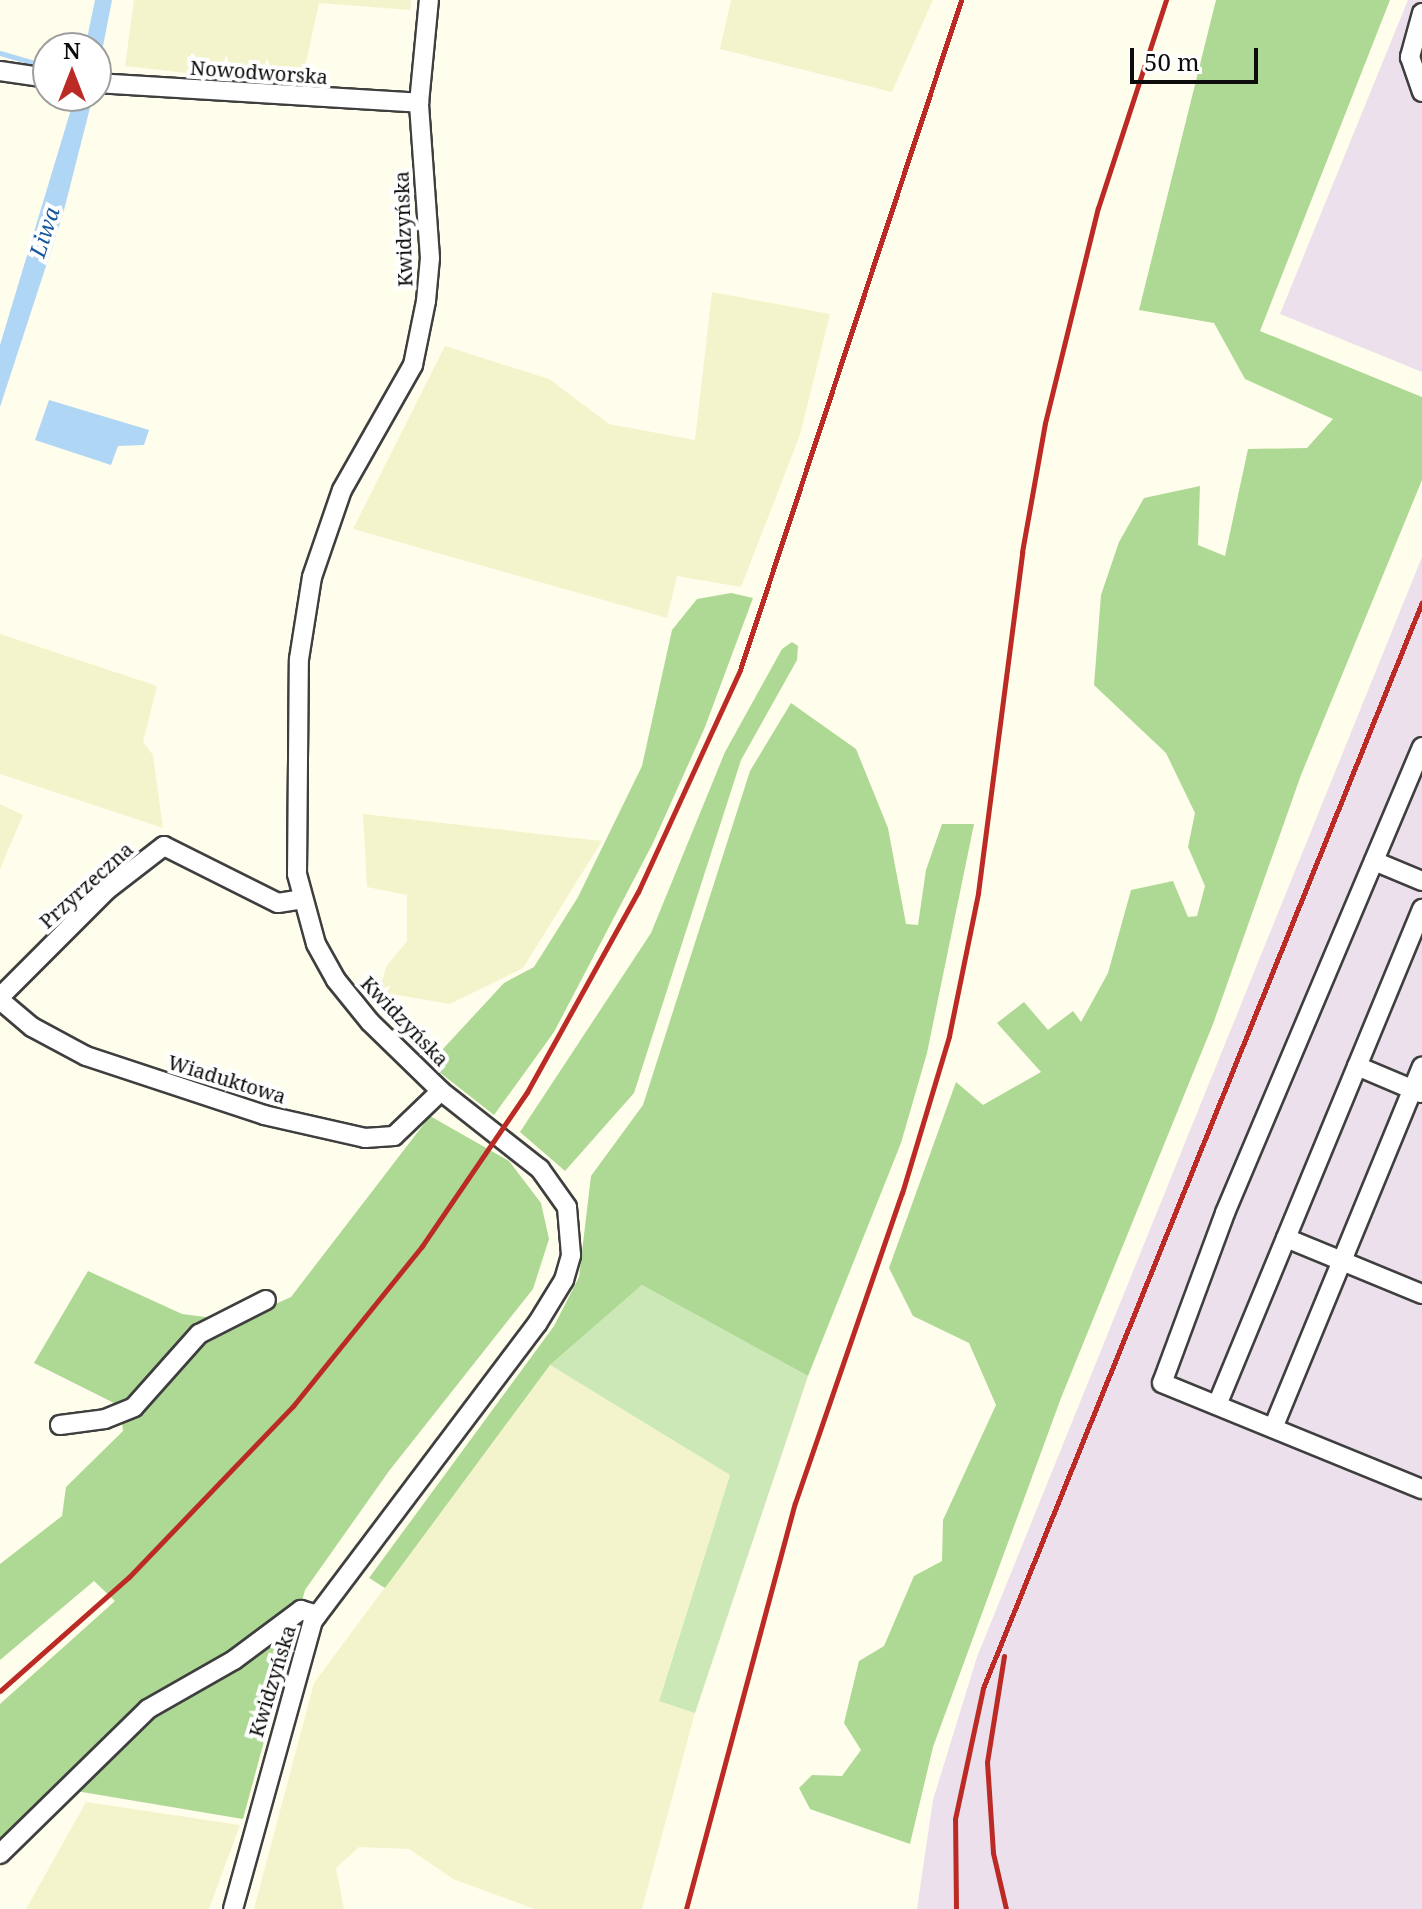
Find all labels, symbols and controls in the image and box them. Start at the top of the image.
north arrow [32,32,112,112]
scale bar [1134,32,1262,82]
text: N [63,35,81,65]
text: 50 m [1144,45,1200,78]
street label: Nowodworska [189,55,329,89]
street label: Kwidzyńska [389,171,417,287]
water label: Liwa [24,204,64,260]
street label: Przyrzeczna [34,837,138,933]
street label: Kwidzyńska [356,971,454,1071]
street label: Wiaduktowa [165,1050,289,1108]
street label: Kwidzyńska [244,1622,300,1740]

